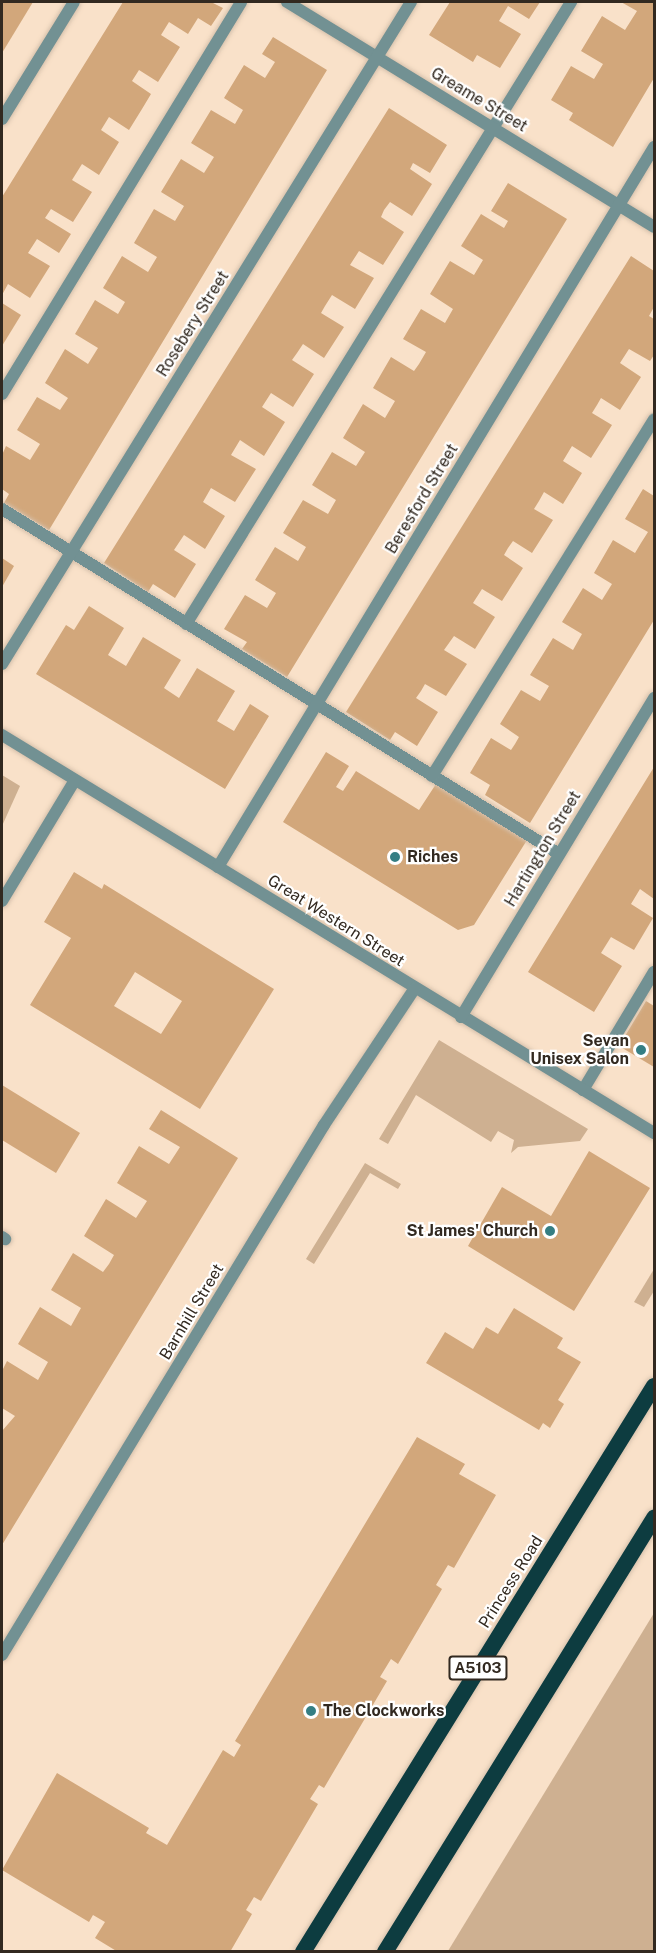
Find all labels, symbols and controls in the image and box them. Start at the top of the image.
street label: Greame Street [427,64,531,136]
street label: Rosebery Street [153,268,233,380]
street label: Beresford Street [382,441,462,557]
street label: Hartington Street [501,788,585,910]
place label: Riches [407,847,458,867]
marker: Riches [388,850,402,864]
street label: Great Western Street [264,871,408,971]
place label: Sevan Unisex Salon [530,1031,629,1069]
marker: Sevan Unisex Salon [634,1043,648,1057]
place label: St James' Church [406,1221,538,1241]
marker: St James' Church [543,1224,557,1238]
street label: Barnhill Street [156,1261,228,1363]
street label: Princess Road [475,1532,547,1632]
road number: A5103 [448,1656,508,1680]
place label: The Clockworks [323,1701,444,1721]
marker: The Clockworks [304,1704,318,1718]

